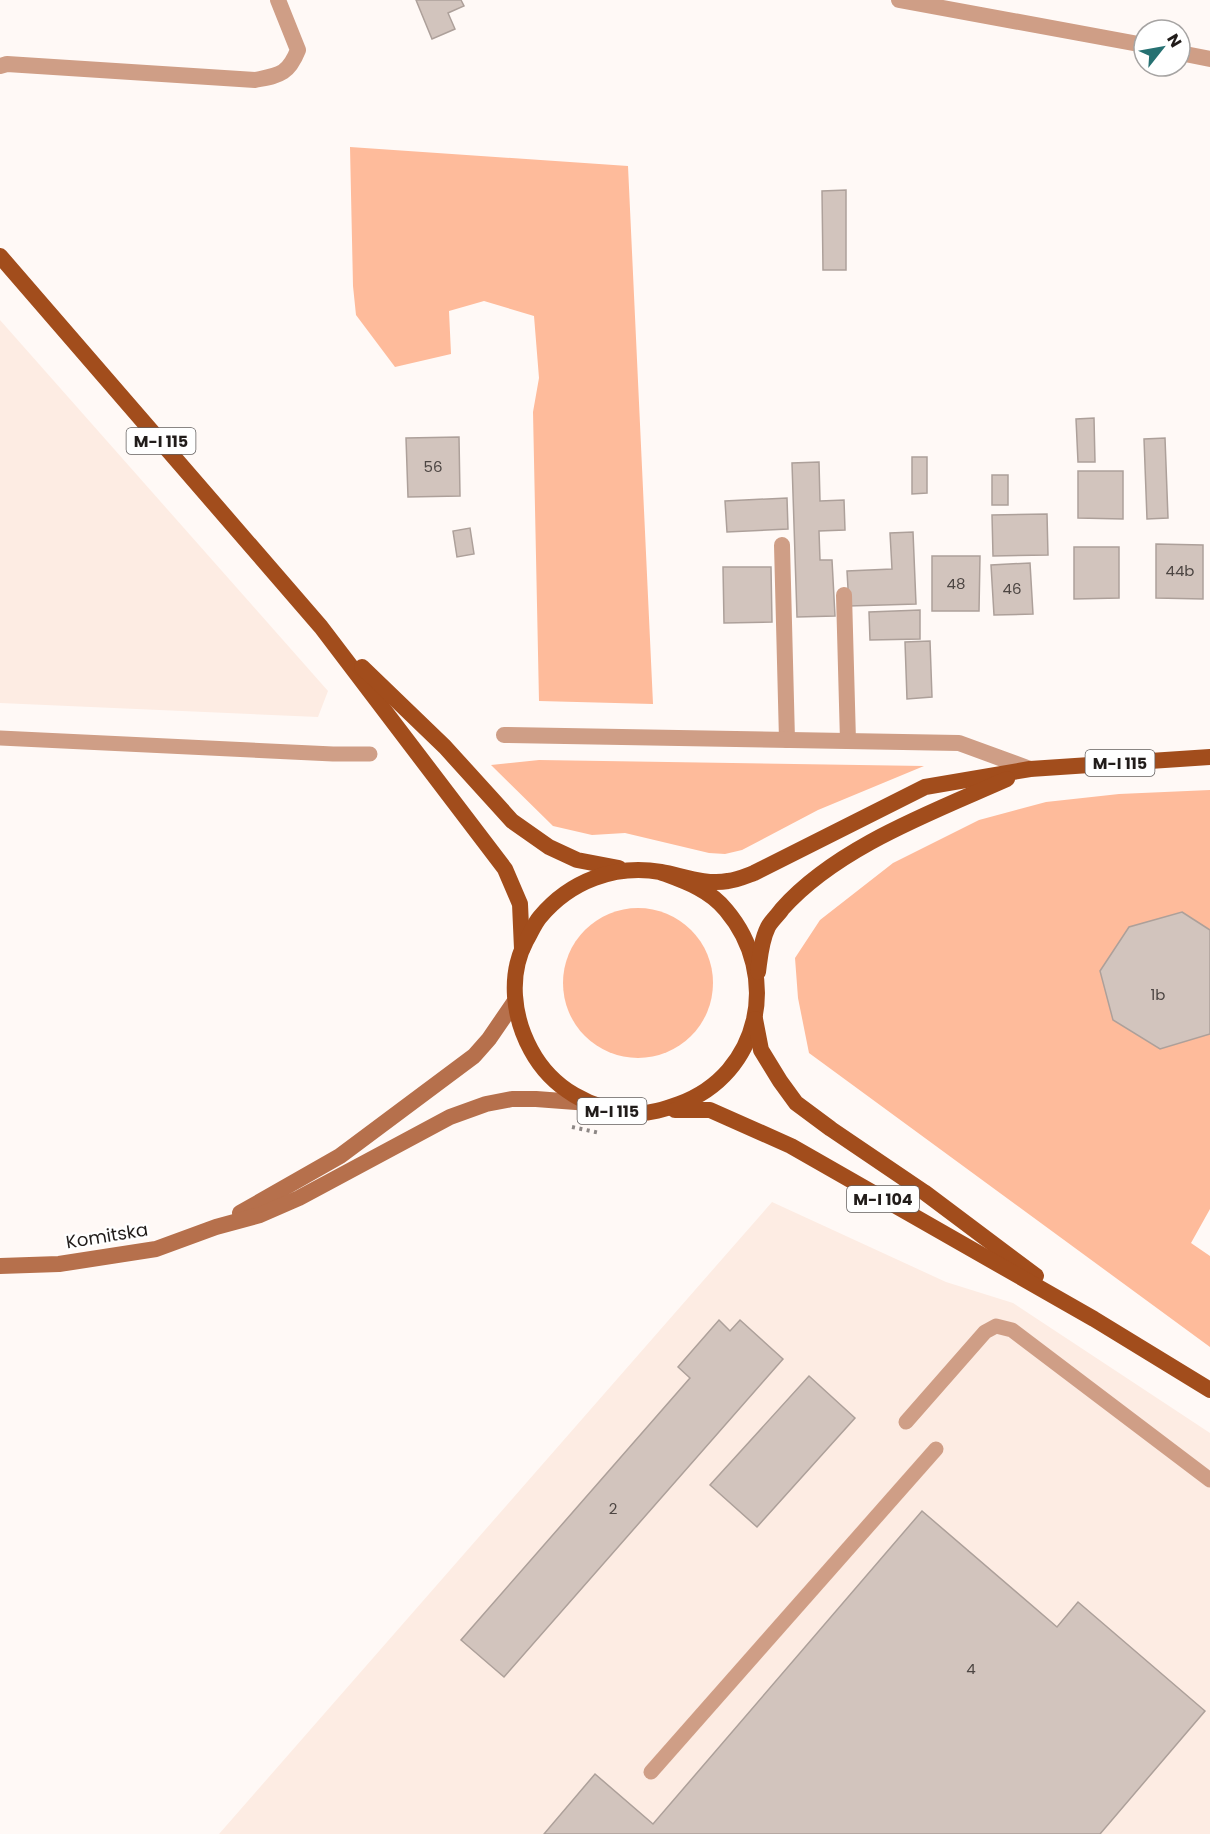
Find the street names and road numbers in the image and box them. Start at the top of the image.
road number: M-I 115 [126,428,195,454]
road number: M-I 115 [1086,750,1154,776]
road number: M-I 115 [578,1098,646,1124]
road number: M-I 104 [847,1186,919,1212]
street label: Komitska [64,1217,150,1254]

